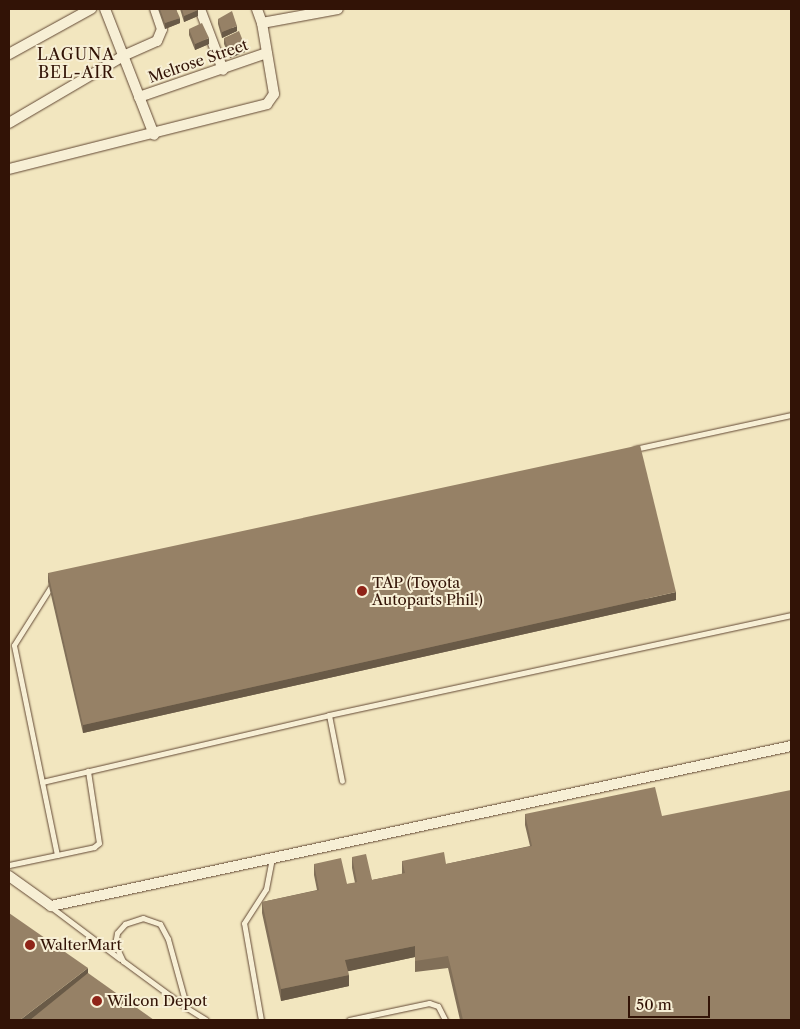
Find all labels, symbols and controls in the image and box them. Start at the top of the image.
street label: Melrose Street [146,35,250,87]
district label: LAGUNA BEL-AIR [36,44,116,82]
place label: TAP (Toyota Autoparts Phil.) [372,573,483,608]
marker: TAP (Toyota Autoparts Phil.) [356,585,368,597]
place label: WalterMart [40,936,122,954]
marker: WalterMart [24,939,36,951]
scale bar [630,986,712,1018]
place label: Wilcon Depot [107,992,207,1010]
marker: Wilcon Depot [91,995,103,1007]
text: 50 m [636,995,672,1014]

